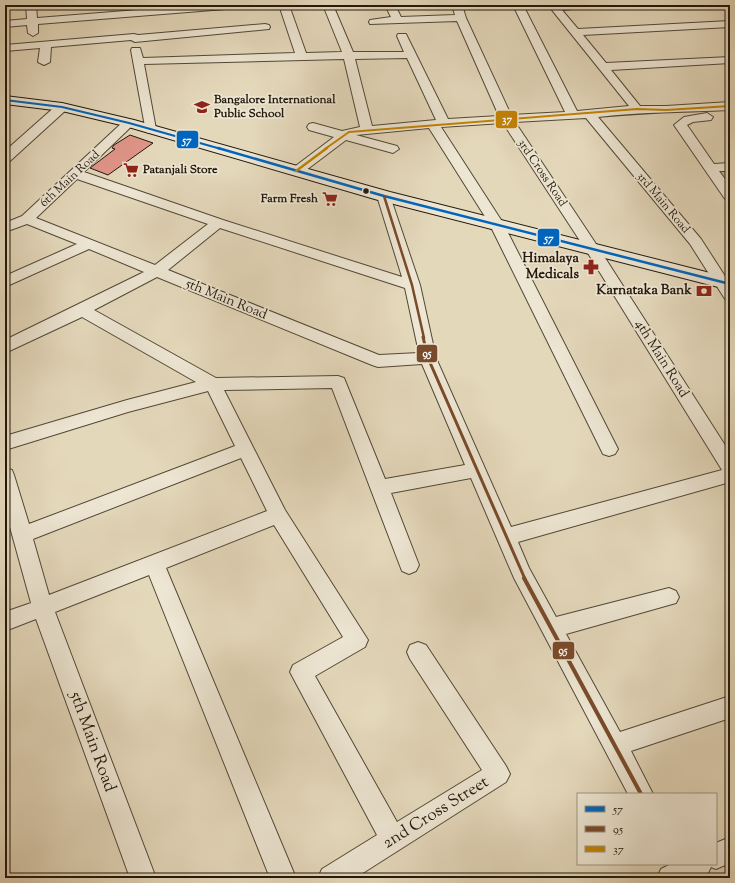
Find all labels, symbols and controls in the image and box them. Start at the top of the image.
place label: Bangalore International Public School [213,91,336,123]
school or university icon: Bangalore International Public School [193,98,211,116]
line badge: 37 [495,110,518,129]
text: 37 [502,112,512,128]
line badge: 57 [176,130,199,149]
text: 57 [181,133,192,149]
street label: 3rd Cross Road [513,136,571,211]
street label: 6th Main Road [36,146,104,212]
supermarket icon: Patanjali Store [122,161,140,179]
place label: Patanjali Store [142,161,218,179]
street label: 3rd Main Road [632,168,694,238]
unlabelled marker [361,186,371,196]
place label: Farm Fresh [260,190,319,208]
supermarket icon: Farm Fresh [321,190,339,208]
line badge: 57 [537,228,560,247]
text: 57 [543,231,554,247]
place label: Himalaya Medicals [522,249,580,285]
pharmacy icon: Himalaya Medicals [582,258,600,276]
street label: 5th Main Road [181,274,270,326]
place label: Karnataka Bank [596,281,692,301]
bank icon: Karnataka Bank [695,282,713,300]
street label: 4th Main Road [629,316,693,402]
line badge: 95 [416,344,438,363]
text: 95 [422,346,432,362]
line badge: 95 [552,641,575,660]
text: 95 [558,643,568,659]
street label: 5th Main Road [62,687,121,796]
street label: 2nd Cross Street [378,771,494,855]
legend [577,793,717,865]
text: 57 [612,801,623,819]
text: 95 [613,821,623,839]
text: 37 [613,841,624,859]

